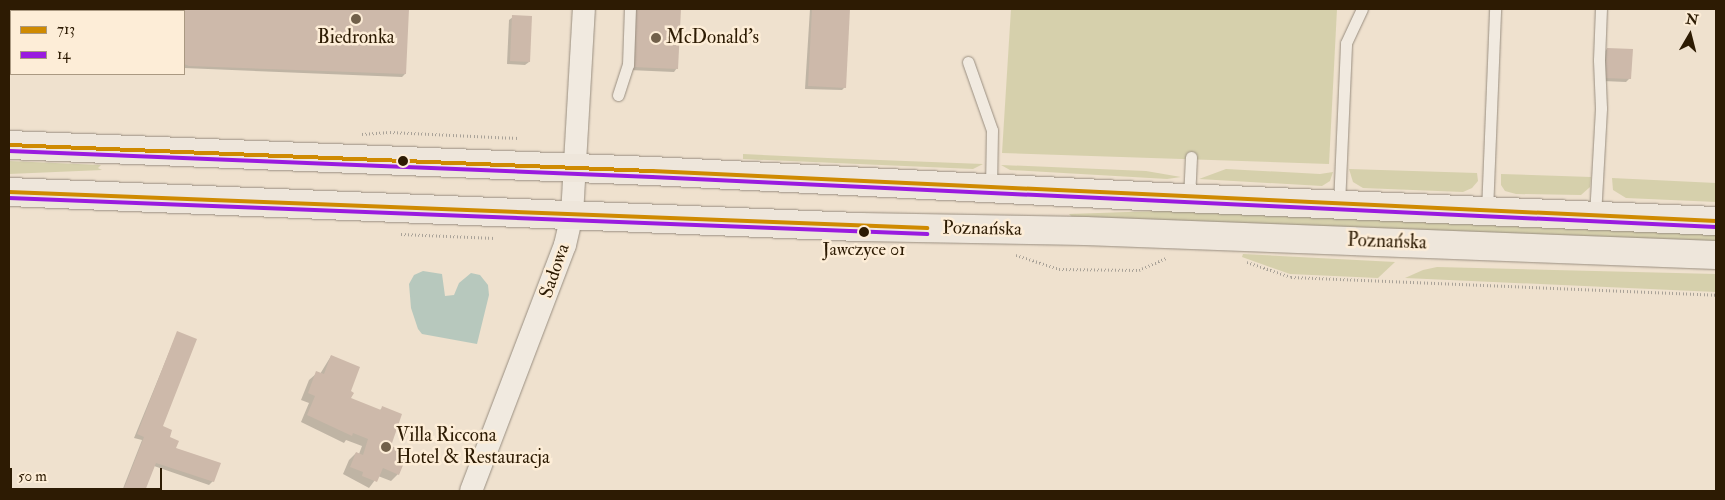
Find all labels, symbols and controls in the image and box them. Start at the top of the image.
legend [10,10,185,75]
north arrow [1665,10,1715,60]
text: N [1685,10,1700,29]
marker: Biedronka [350,13,362,25]
text: 713 [57,20,75,39]
place label: Biedronka [317,27,395,49]
place label: McDonald's [666,27,759,49]
marker: McDonald's [650,32,662,44]
text: 14 [57,45,70,64]
unlabelled marker [398,156,408,166]
street label: Poznańska [942,217,1022,241]
marker: Jawczyce 01 [859,227,869,237]
street label: Poznańska [1347,229,1427,255]
place label: Jawczyce 01 [823,239,905,261]
street label: Sadowa [535,241,575,301]
place label: Villa Riccona Hotel & Restauracja [396,425,550,469]
marker: Villa Riccona Hotel & Restauracja [380,441,392,453]
scale bar [12,458,165,490]
text: 50 m [18,467,47,486]

